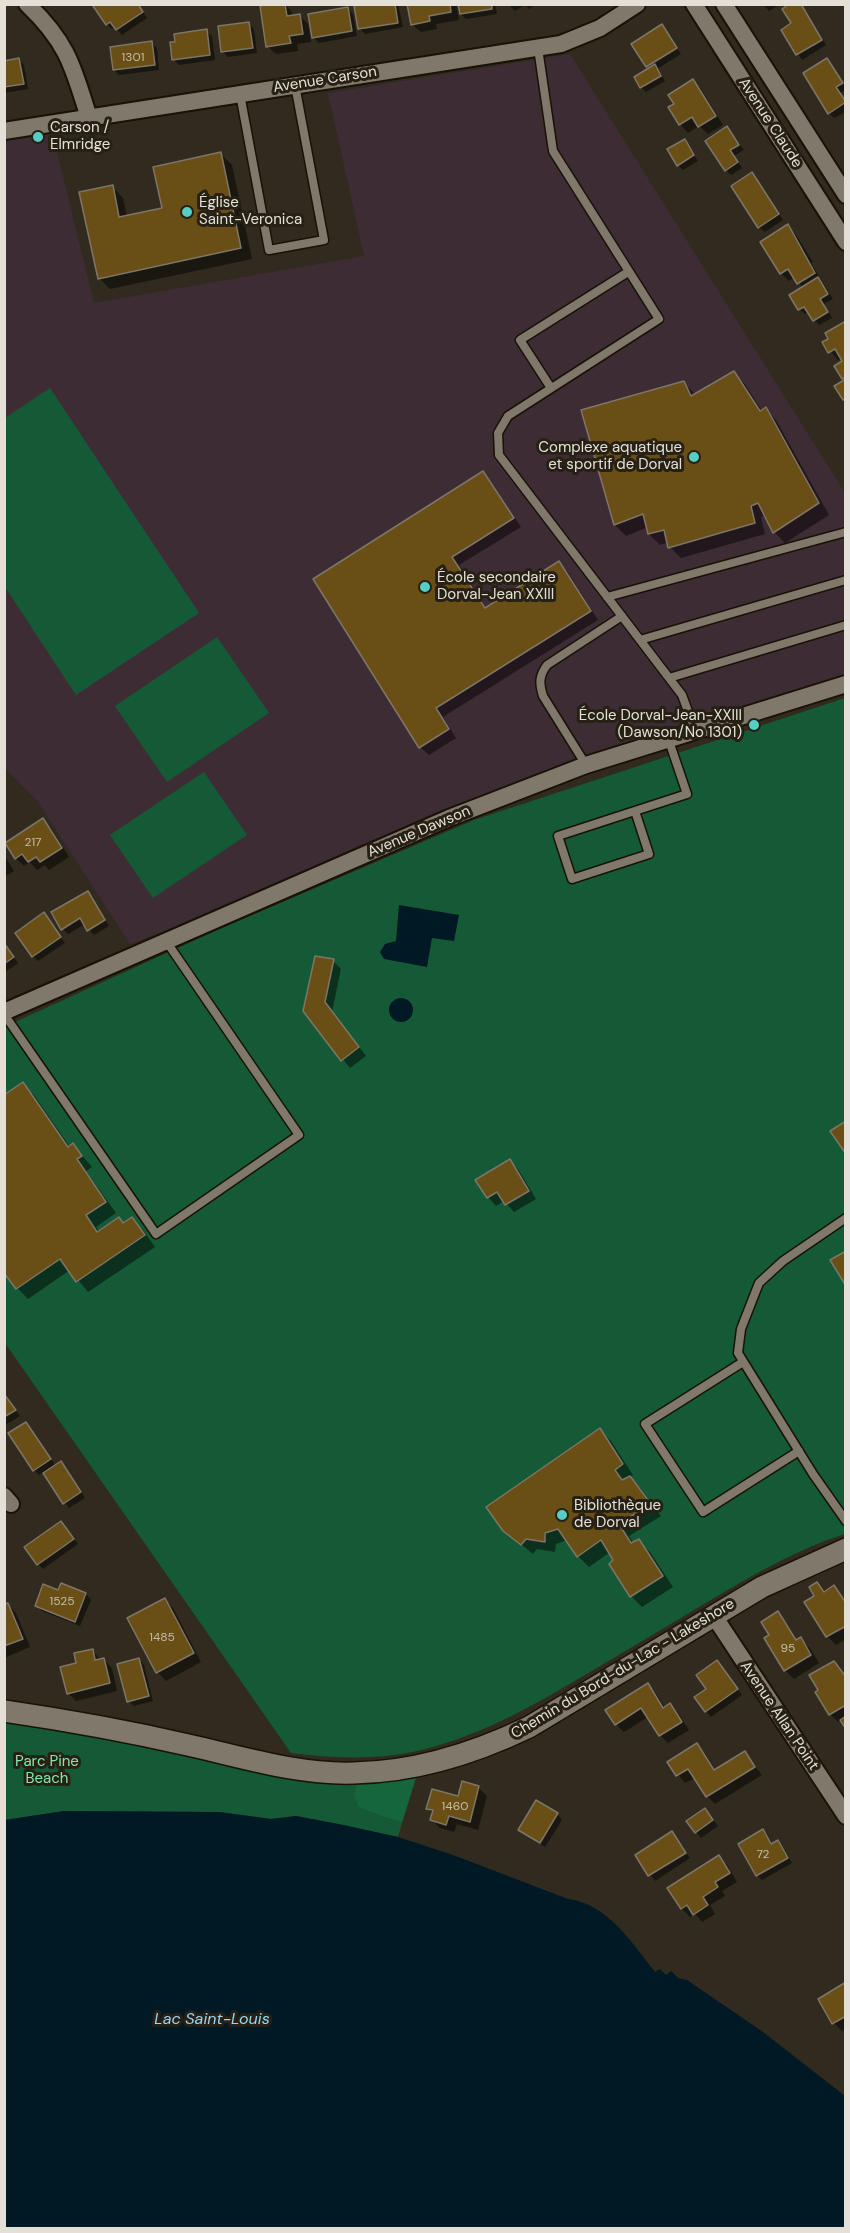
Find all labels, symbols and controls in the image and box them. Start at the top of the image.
house number: 1301 [122,51,144,65]
street label: Avenue Carson [272,63,378,97]
street label: Avenue Claude [734,75,806,171]
place label: Carson / Elmridge [50,119,110,154]
marker: Carson / Elmridge [31,130,45,144]
place label: Église Saint-Veronica [199,194,302,229]
marker: Église Saint-Veronica [180,205,194,219]
place label: Complexe aquatique et sportif de Dorval [538,439,682,474]
marker: Complexe aquatique et sportif de Dorval [687,450,701,464]
place label: École secondaire Dorval-Jean XXIII [437,569,556,604]
marker: École secondaire Dorval-Jean XXIII [418,580,432,594]
place label: École Dorval-Jean-XXIII (Dawson/No 1301) [579,707,742,742]
marker: École Dorval-Jean-XXIII (Dawson/No 1301) [747,718,761,732]
street label: Avenue Dawson [365,802,473,862]
house number: 217 [24,836,42,850]
place label: Bibliothèque de Dorval [574,1497,661,1532]
marker: Bibliothèque de Dorval [555,1508,569,1522]
house number: 1525 [49,1595,75,1609]
street label: Chemin du Bord-du-Lac - Lakeshore [508,1595,738,1743]
house number: 1485 [149,1631,175,1645]
house number: 95 [781,1642,795,1656]
street label: Avenue Allan Point [736,1658,822,1774]
park label: Parc Pine Beach [15,1753,79,1788]
house number: 1460 [442,1800,468,1814]
house number: 72 [756,1848,770,1862]
water label: Lac Saint-Louis [154,2010,270,2030]

